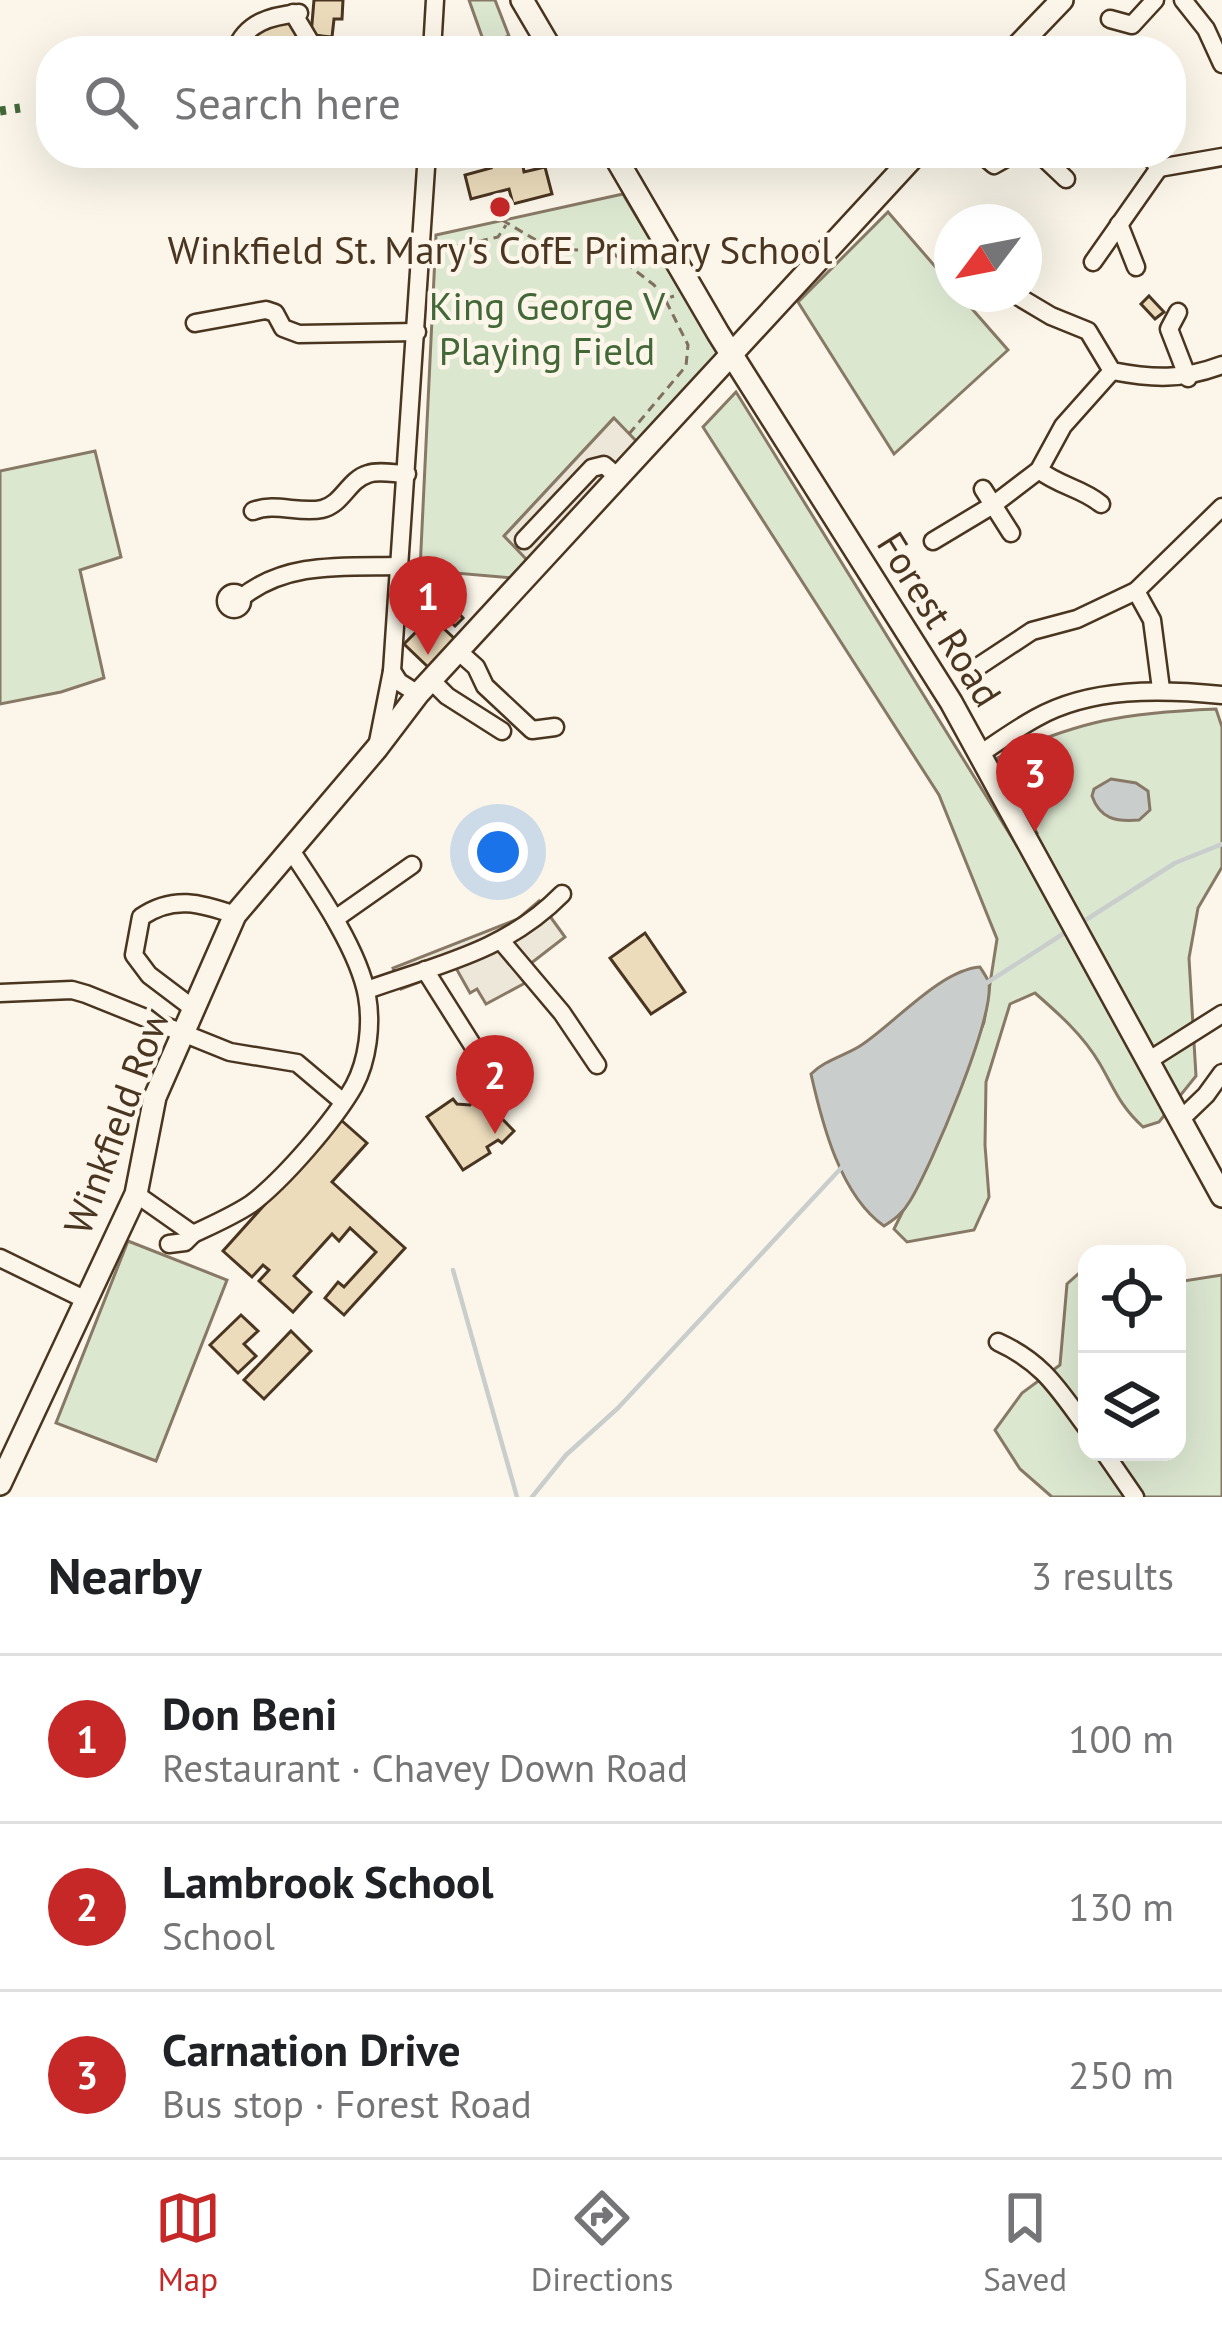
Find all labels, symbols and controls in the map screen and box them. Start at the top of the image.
search box [36,36,1186,168]
icon: search [78,69,144,135]
text: Search here [174,73,401,131]
marker: Winkfield St. Mary's CofE Primary School [487,194,513,220]
north arrow [934,204,1042,312]
place label: Winkfield St. Mary's CofE Primary School [168,224,833,275]
park label: King George V Playing Field [429,280,666,376]
street label: Forest Road [866,522,1014,716]
pin: 1 [389,556,467,655]
pin: 3 [996,733,1074,832]
your location [468,822,528,882]
street label: Winkfield Row [52,1001,181,1241]
pin: 2 [456,1035,534,1134]
map controls [1078,1245,1186,1461]
button: locate [1078,1245,1186,1353]
button: layers [1078,1353,1186,1461]
text: Nearby [48,1542,202,1608]
text: 3 results [1031,1550,1174,1601]
text: Don Beni [162,1684,337,1742]
text: 1 [76,1713,98,1764]
text: 100 m [1068,1713,1174,1764]
text: Restaurant · Chavey Down Road [162,1742,688,1793]
text: Lambrook School [162,1852,493,1910]
text: 2 [76,1881,98,1932]
text: 130 m [1068,1881,1174,1932]
text: School [162,1910,275,1961]
text: Carnation Drive [162,2020,461,2078]
text: 3 [76,2049,98,2100]
text: 250 m [1068,2049,1174,2100]
text: Bus stop · Forest Road [162,2078,532,2129]
tab: Map [155,2185,221,2300]
tab: Directions [531,2185,673,2300]
tab: Saved [983,2185,1067,2300]

